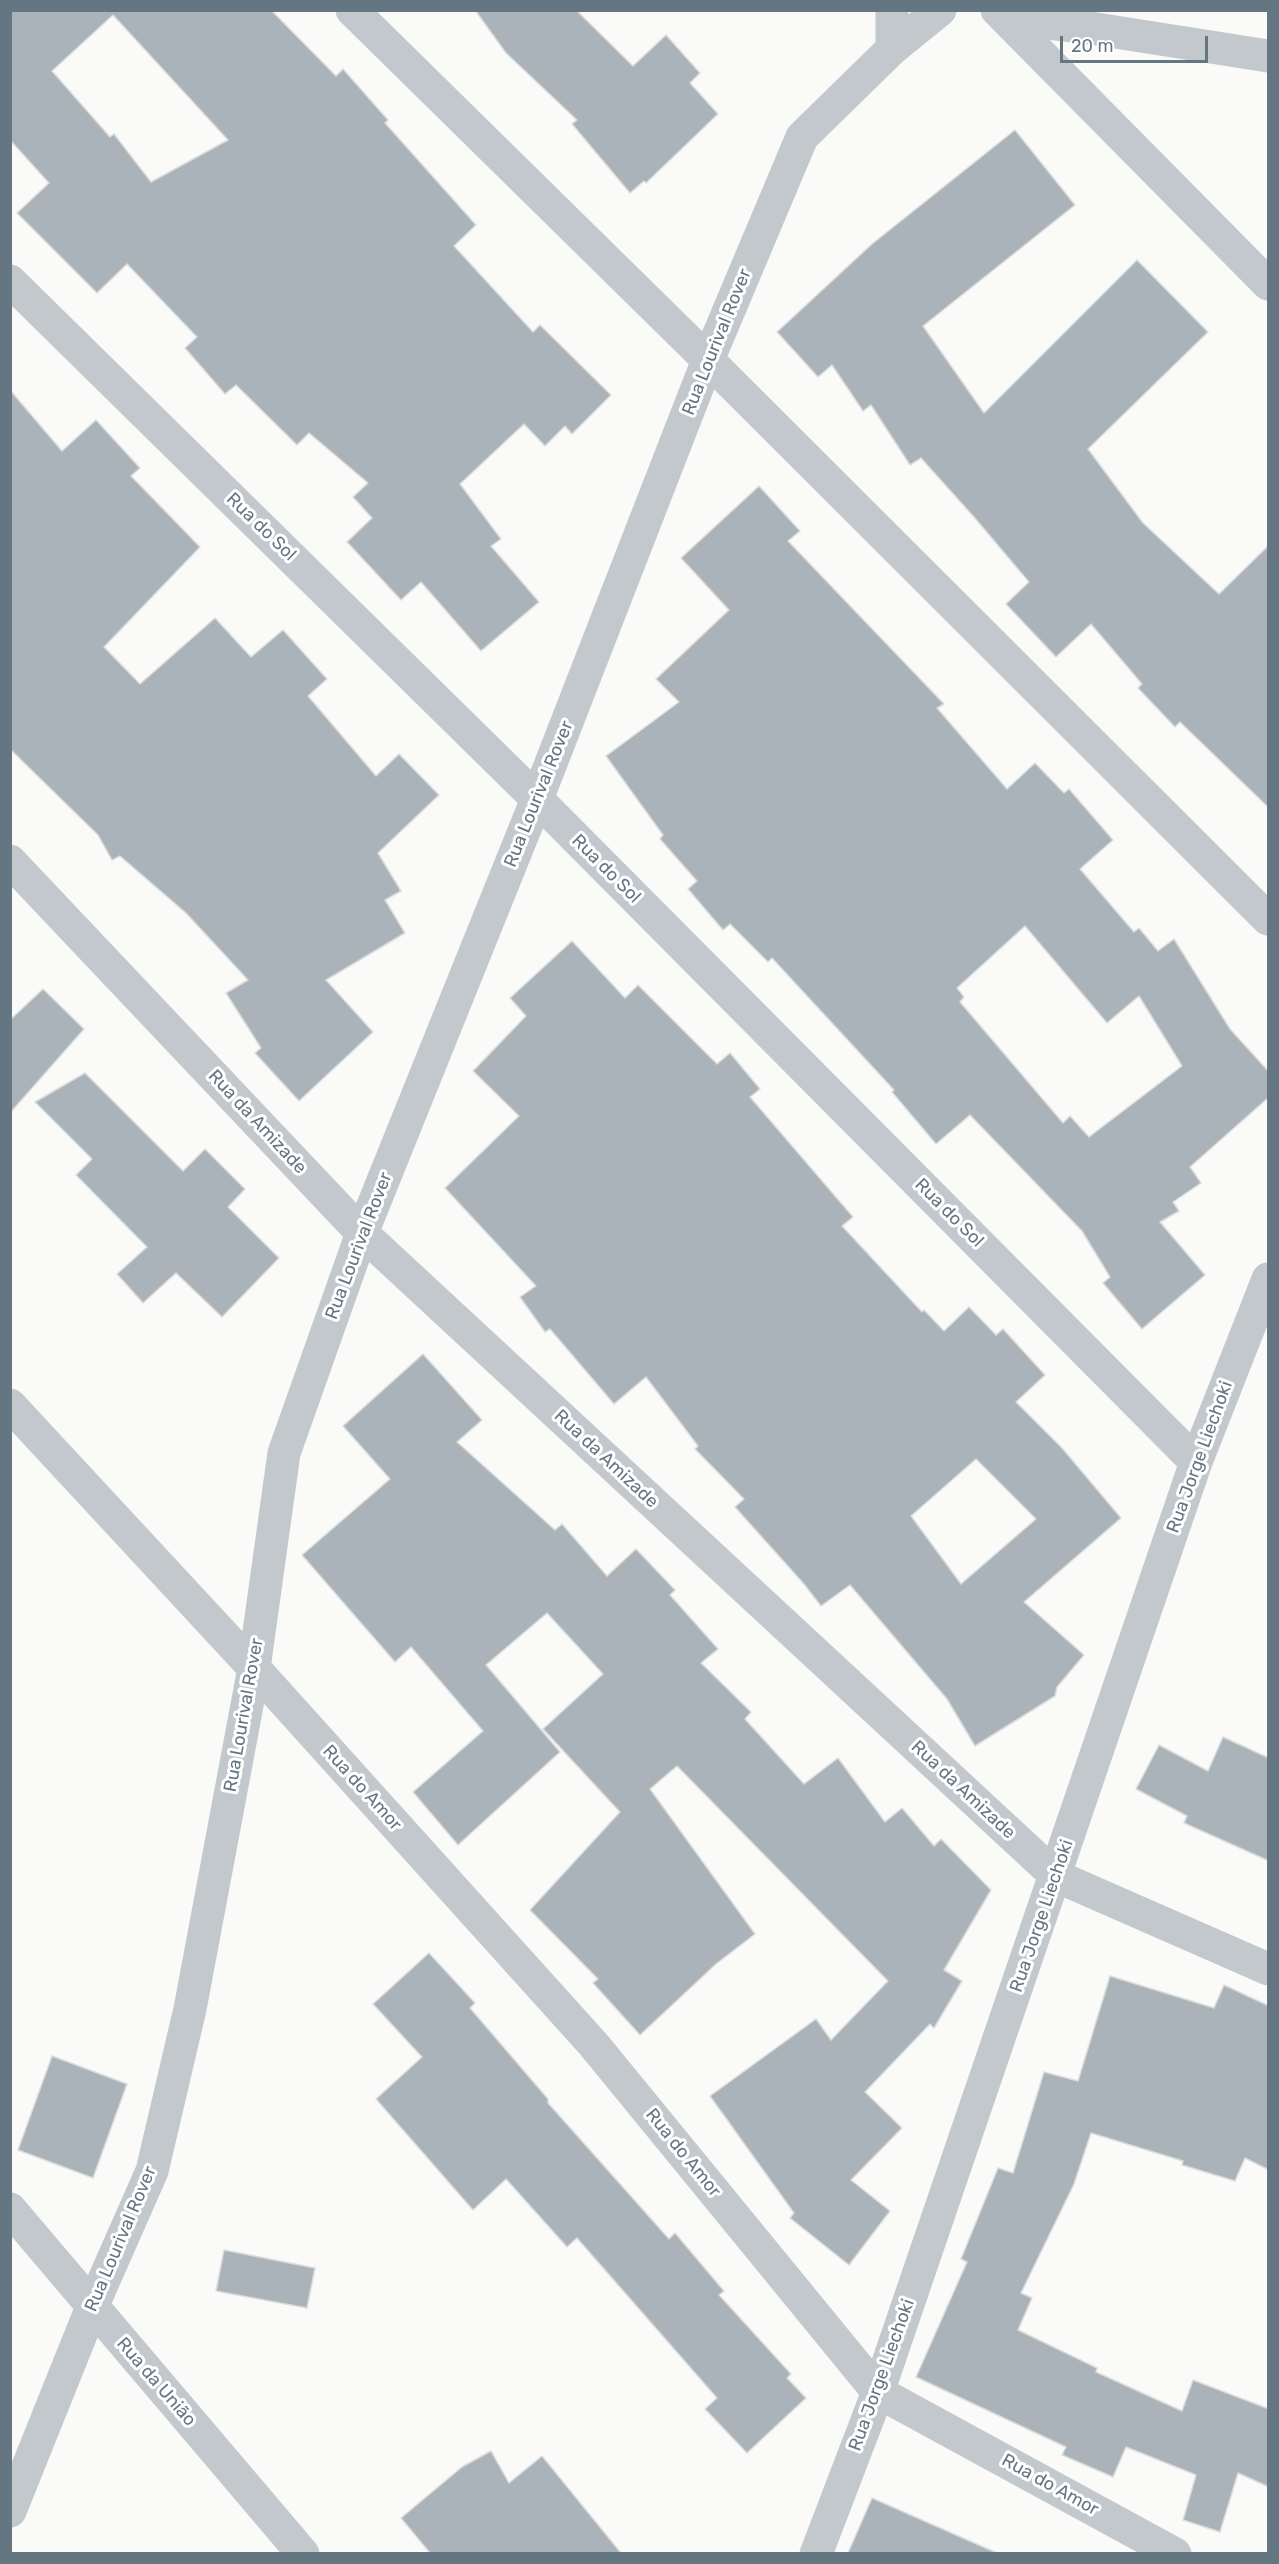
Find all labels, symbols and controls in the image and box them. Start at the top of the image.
scale bar [1063,24,1212,62]
text: 20 m [1071,35,1113,57]
street label: Rua Lourival Rover [678,266,756,418]
street label: Rua do Sol [222,489,300,565]
street label: Rua Lourival Rover [500,718,578,870]
street label: Rua do Sol [567,830,645,908]
street label: Rua da Amizade [203,1066,311,1178]
street label: Rua Lourival Rover [321,1169,397,1323]
street label: Rua do Sol [910,1174,988,1252]
street label: Rua Jorge Liechoki [1162,1378,1238,1536]
street label: Rua da Amizade [550,1405,662,1513]
street label: Rua Lourival Rover [220,1636,268,1794]
street label: Rua da Amizade [907,1736,1019,1844]
street label: Rua do Amor [318,1741,406,1835]
street label: Rua Jorge Liechoki [1006,1837,1078,1995]
street label: Rua do Amor [641,2104,725,2202]
street label: Rua Lourival Rover [81,2163,161,2315]
street label: Rua Jorge Liechoki [844,2296,920,2454]
street label: Rua da União [112,2333,200,2431]
street label: Rua do Amor [998,2449,1102,2521]

